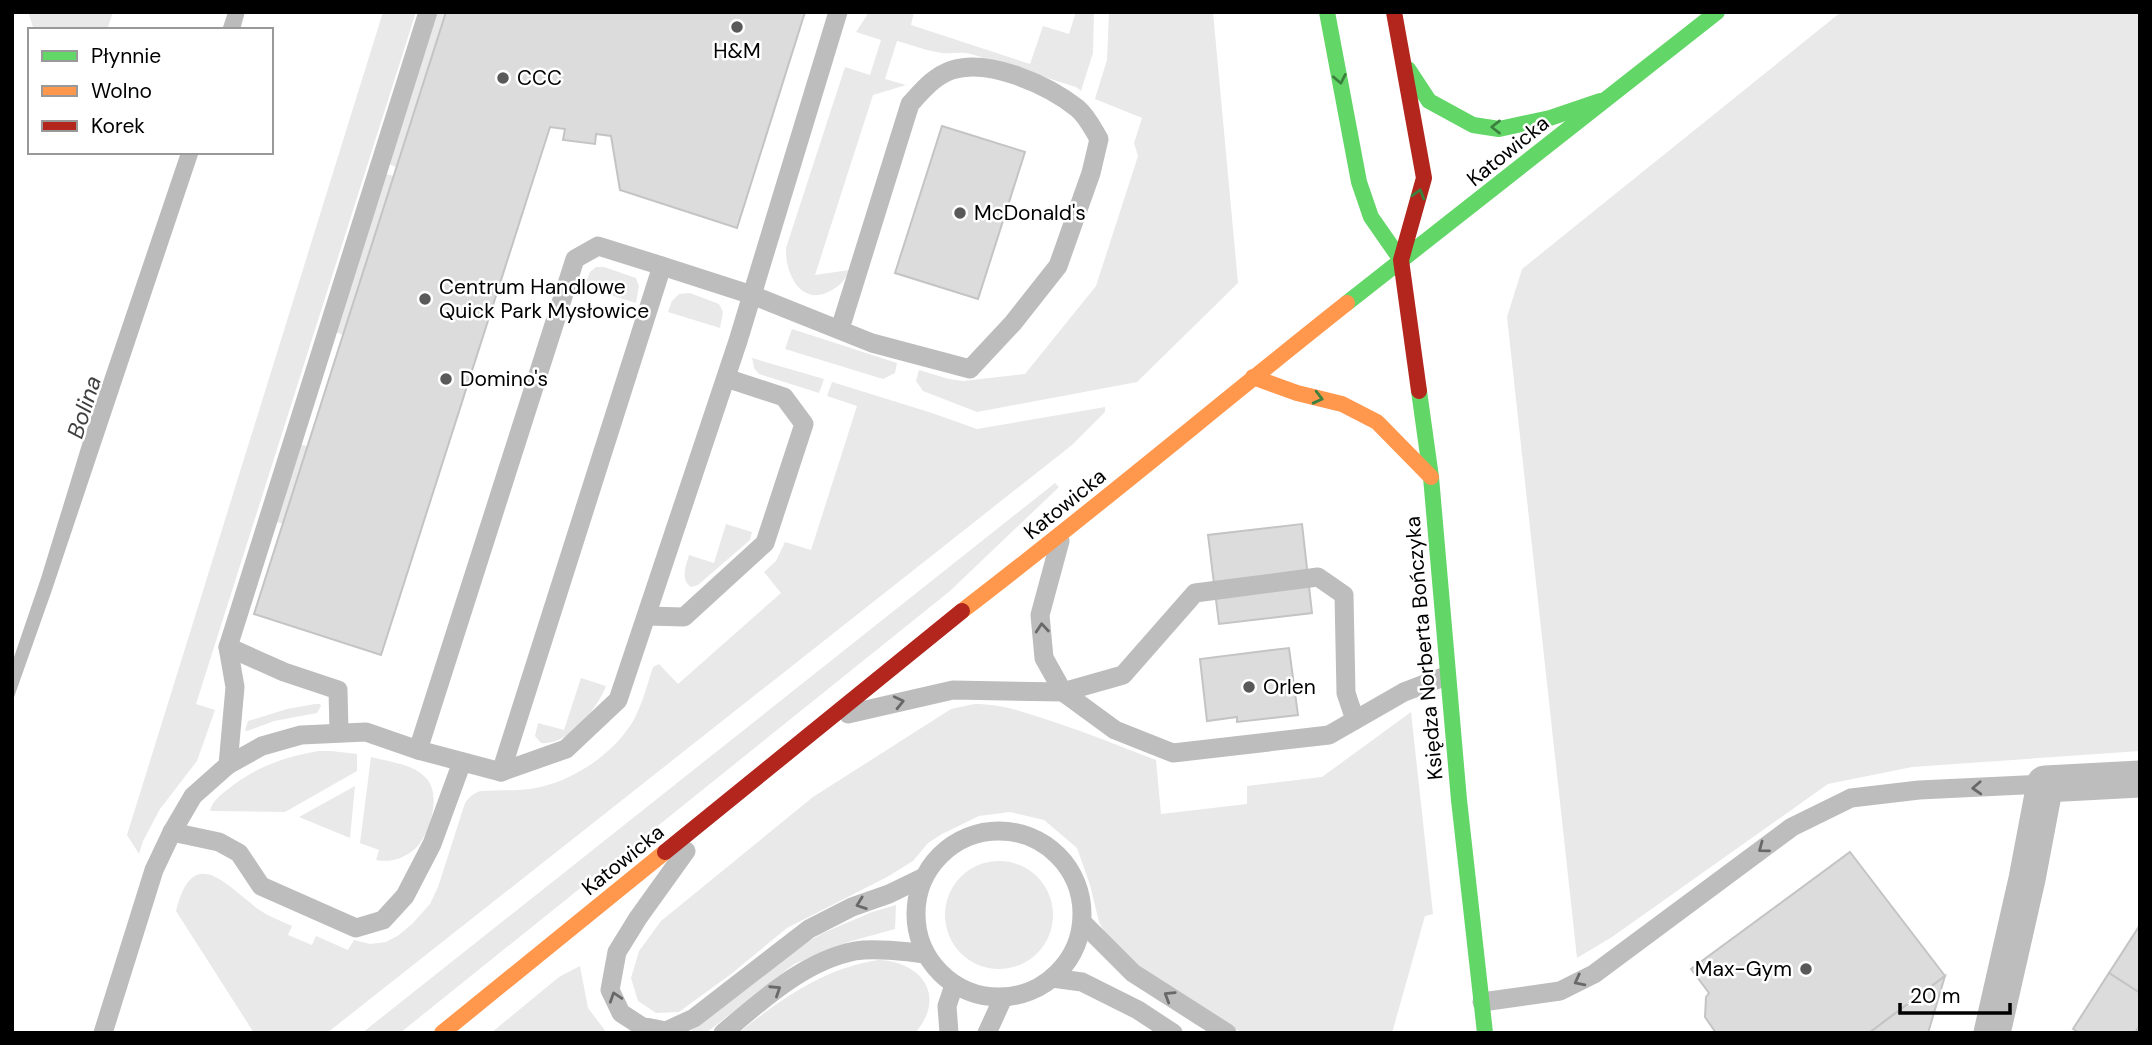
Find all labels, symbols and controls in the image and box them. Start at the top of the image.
marker: H&M [729,19,745,35]
legend [28,28,273,154]
place label: H&M [713,37,761,65]
text: Płynnie [91,42,161,70]
place label: CCC [517,64,562,92]
marker: CCC [495,70,511,86]
one-way arrow [1332,73,1347,85]
text: Wolno [91,77,152,105]
street label: Katowicka [1461,109,1555,193]
text: Korek [91,112,145,140]
one-way arrow [1490,119,1501,135]
one-way arrow [1411,188,1425,200]
place label: McDonald's [974,199,1086,227]
marker: McDonald's [952,205,968,221]
place label: Centrum Handlowe Quick Park Mysłowice [439,273,649,325]
marker: Centrum Handlowe Quick Park Mysłowice [417,291,433,307]
place label: Domino's [460,365,548,393]
marker: Domino's [438,371,454,387]
water label: Bolina [60,372,108,442]
one-way arrow [1312,390,1324,404]
street label: Katowicka [1018,462,1112,546]
street label: Księdza Norberta Bończyka [1399,515,1449,781]
one-way arrow [1034,623,1049,634]
place label: Orlen [1263,673,1316,701]
marker: Orlen [1241,679,1257,695]
one-way arrow [893,696,905,710]
one-way arrow [1971,780,1982,795]
street label: Katowicka [576,818,670,902]
one-way arrow [1758,840,1771,853]
one-way arrow [856,896,868,910]
place label: Max-Gym [1695,955,1792,983]
marker: Max-Gym [1798,961,1814,977]
scale bar [1900,972,2010,1016]
one-way arrow [1574,973,1586,987]
text: 20 m [1910,982,1961,1010]
one-way arrow [768,986,781,999]
one-way arrow [609,991,623,1004]
one-way arrow [1164,992,1177,1005]

